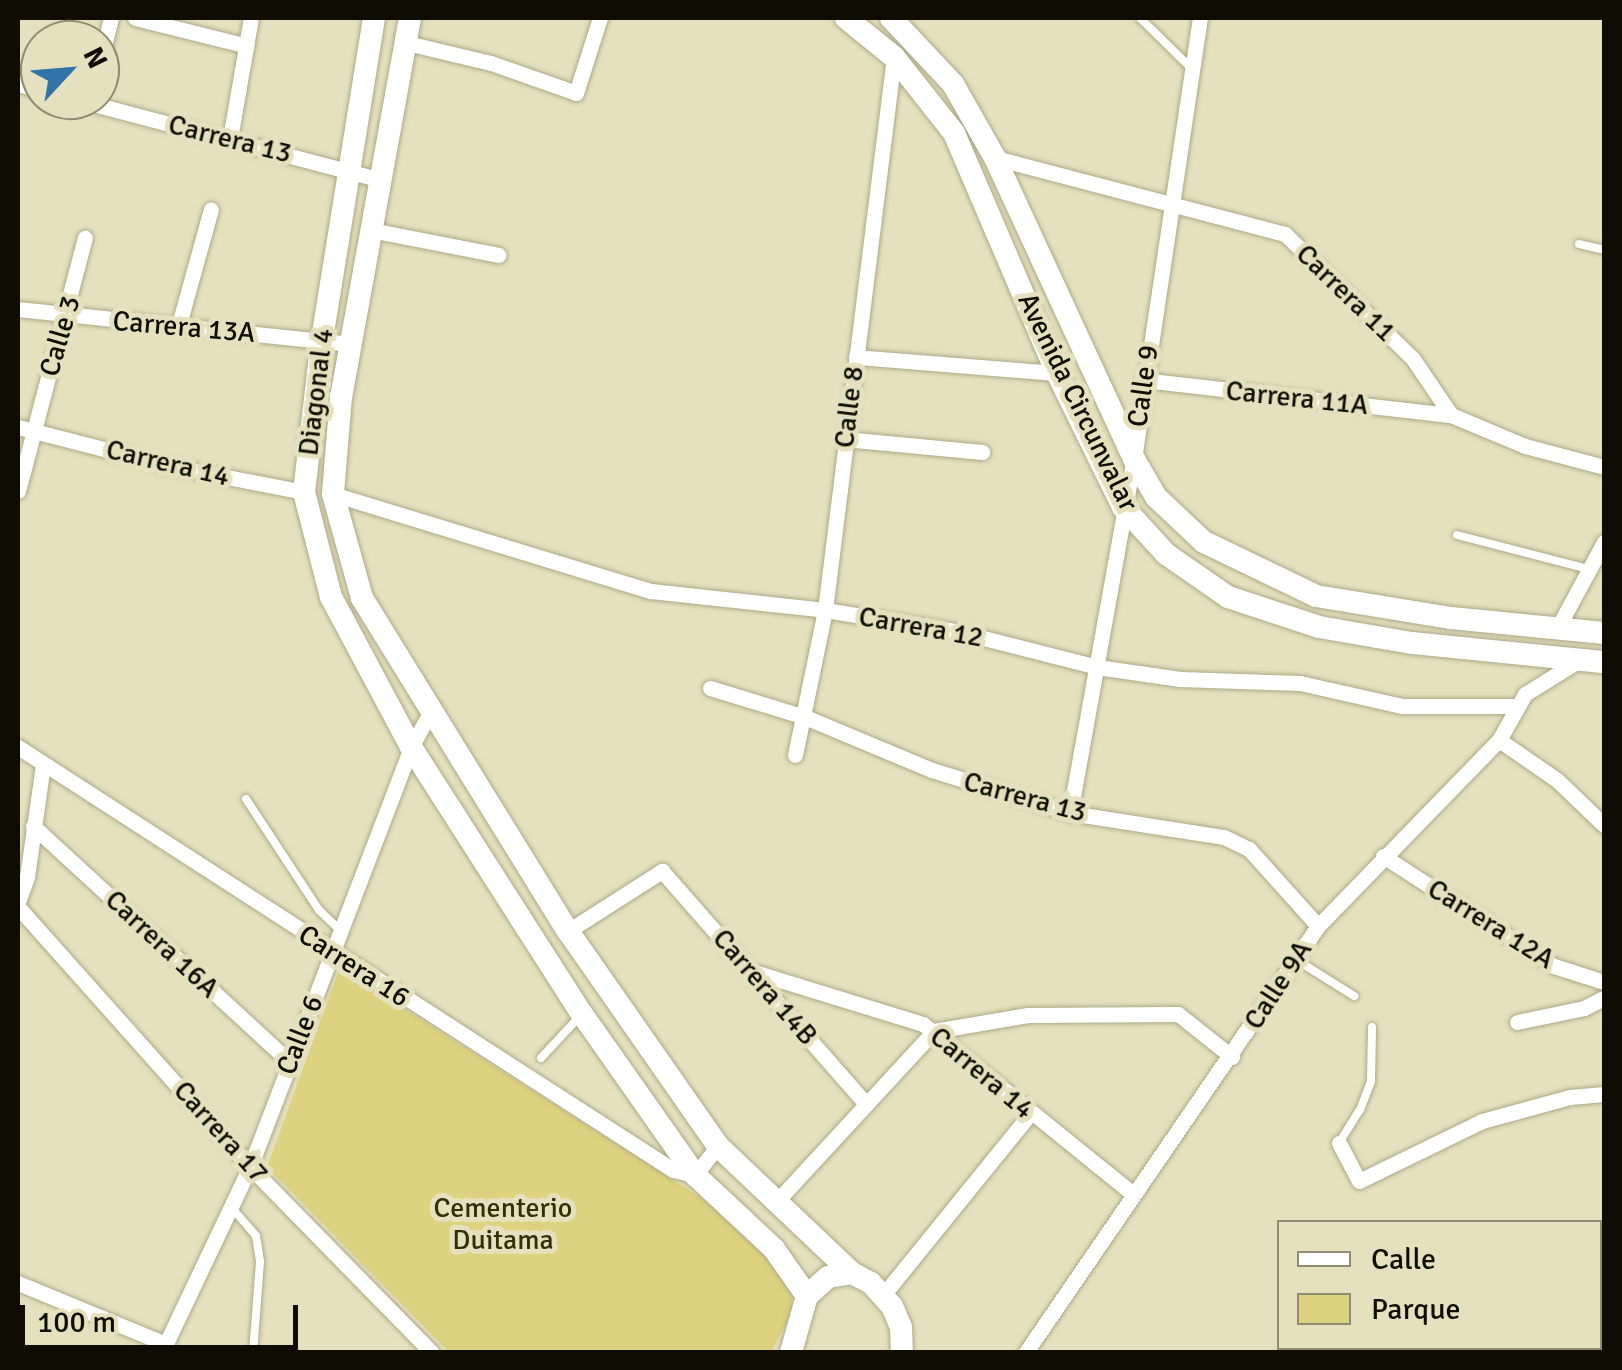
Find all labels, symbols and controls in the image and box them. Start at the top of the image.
north arrow [20,20,120,120]
text: N [76,42,115,74]
street label: Carrera 13 [165,107,295,171]
street label: Carrera 11 [1289,237,1403,349]
street label: Avenida Circunvalar [1011,287,1145,517]
street label: Calle 3 [33,292,87,380]
street label: Carrera 13A [111,304,257,350]
street label: Diagonal 4 [292,326,340,458]
street label: Calle 9 [1121,343,1165,429]
street label: Calle 8 [827,364,871,450]
street label: Carrera 11A [1224,374,1370,422]
street label: Carrera 14 [103,432,233,494]
street label: Carrera 12 [856,600,986,654]
street label: Carrera 13 [960,765,1090,829]
street label: Carrera 12A [1422,872,1560,976]
street label: Carrera 16A [98,883,226,1005]
street label: Carrera 16 [292,918,416,1014]
street label: Carrera 14B [706,922,824,1052]
street label: Calle 9A [1237,934,1319,1036]
street label: Calle 6 [270,991,330,1079]
street label: Carrera 14 [923,1020,1041,1126]
street label: Carrera 17 [166,1074,276,1190]
park label: Cementerio Duitama [434,1191,572,1257]
legend [1277,1220,1602,1350]
text: Calle [1371,1241,1436,1278]
scale bar [25,1285,302,1347]
text: Parque [1371,1291,1461,1328]
text: 100 m [37,1304,116,1341]

